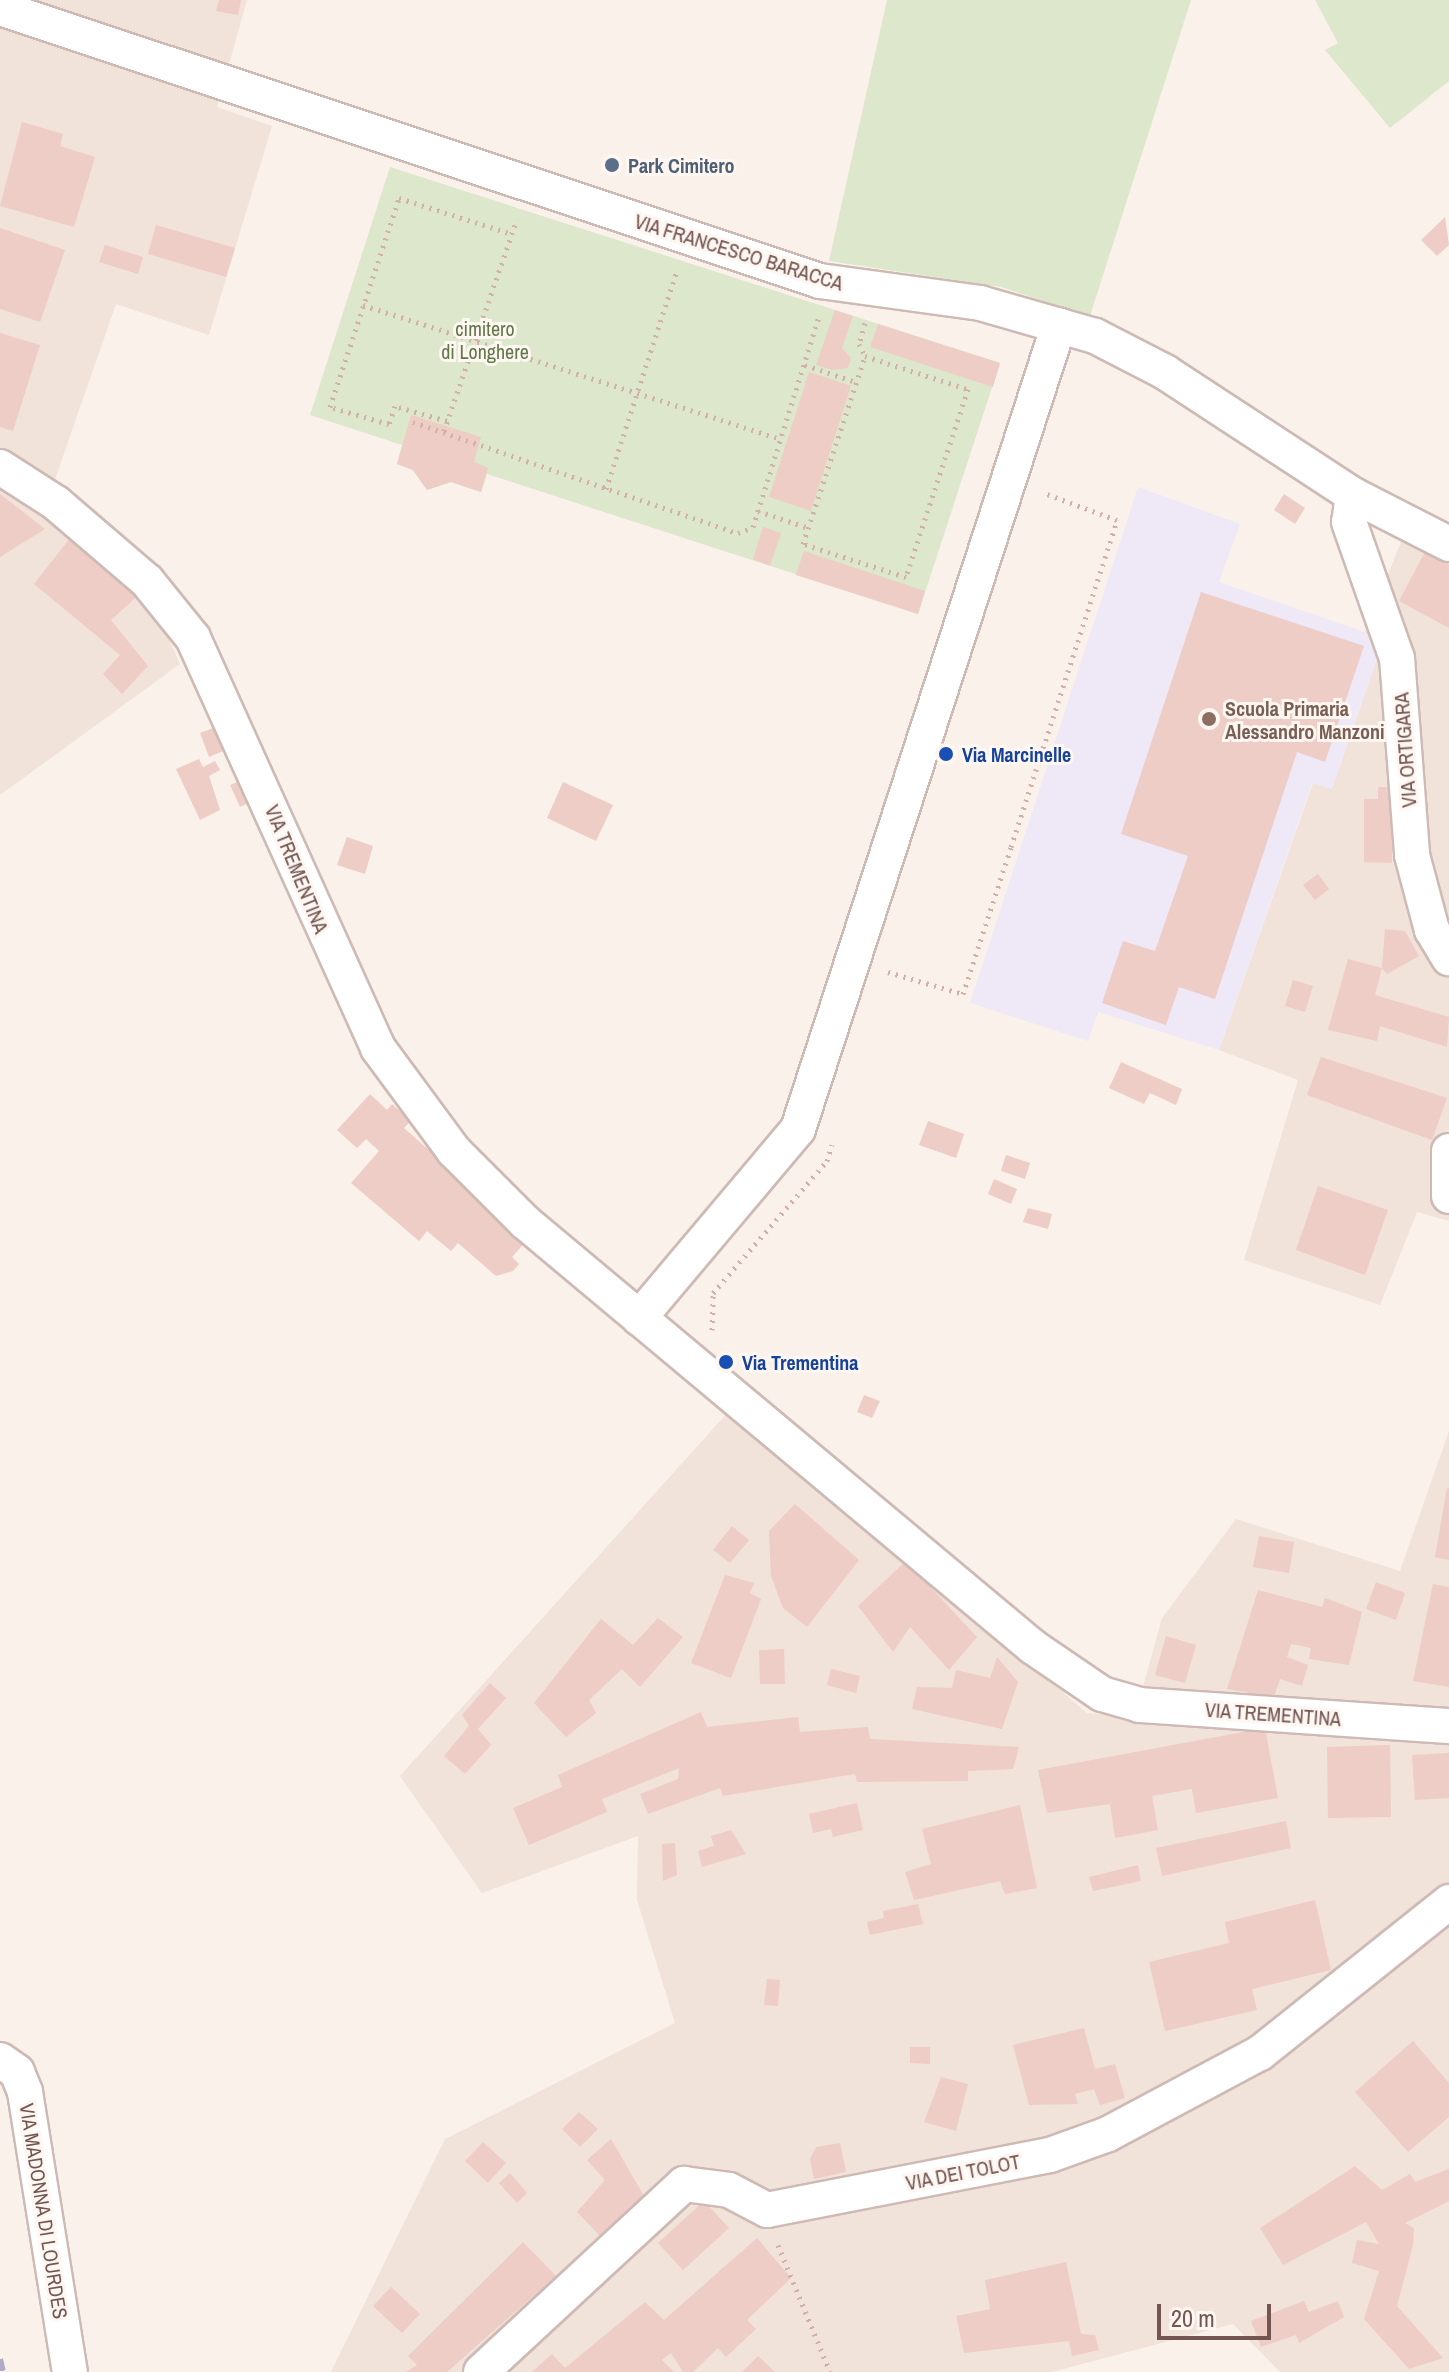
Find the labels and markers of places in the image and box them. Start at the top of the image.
place label: Park Cimitero [628,153,735,177]
marker: Park Cimitero [603,156,621,174]
place label: Scuola Primaria Alessandro Manzoni [1225,696,1384,743]
marker: Scuola Primaria Alessandro Manzoni [1200,710,1218,728]
place label: Via Marcinelle [962,742,1071,766]
marker: Via Marcinelle [937,745,955,763]
place label: Via Trementina [742,1350,858,1374]
marker: Via Trementina [717,1353,735,1371]

